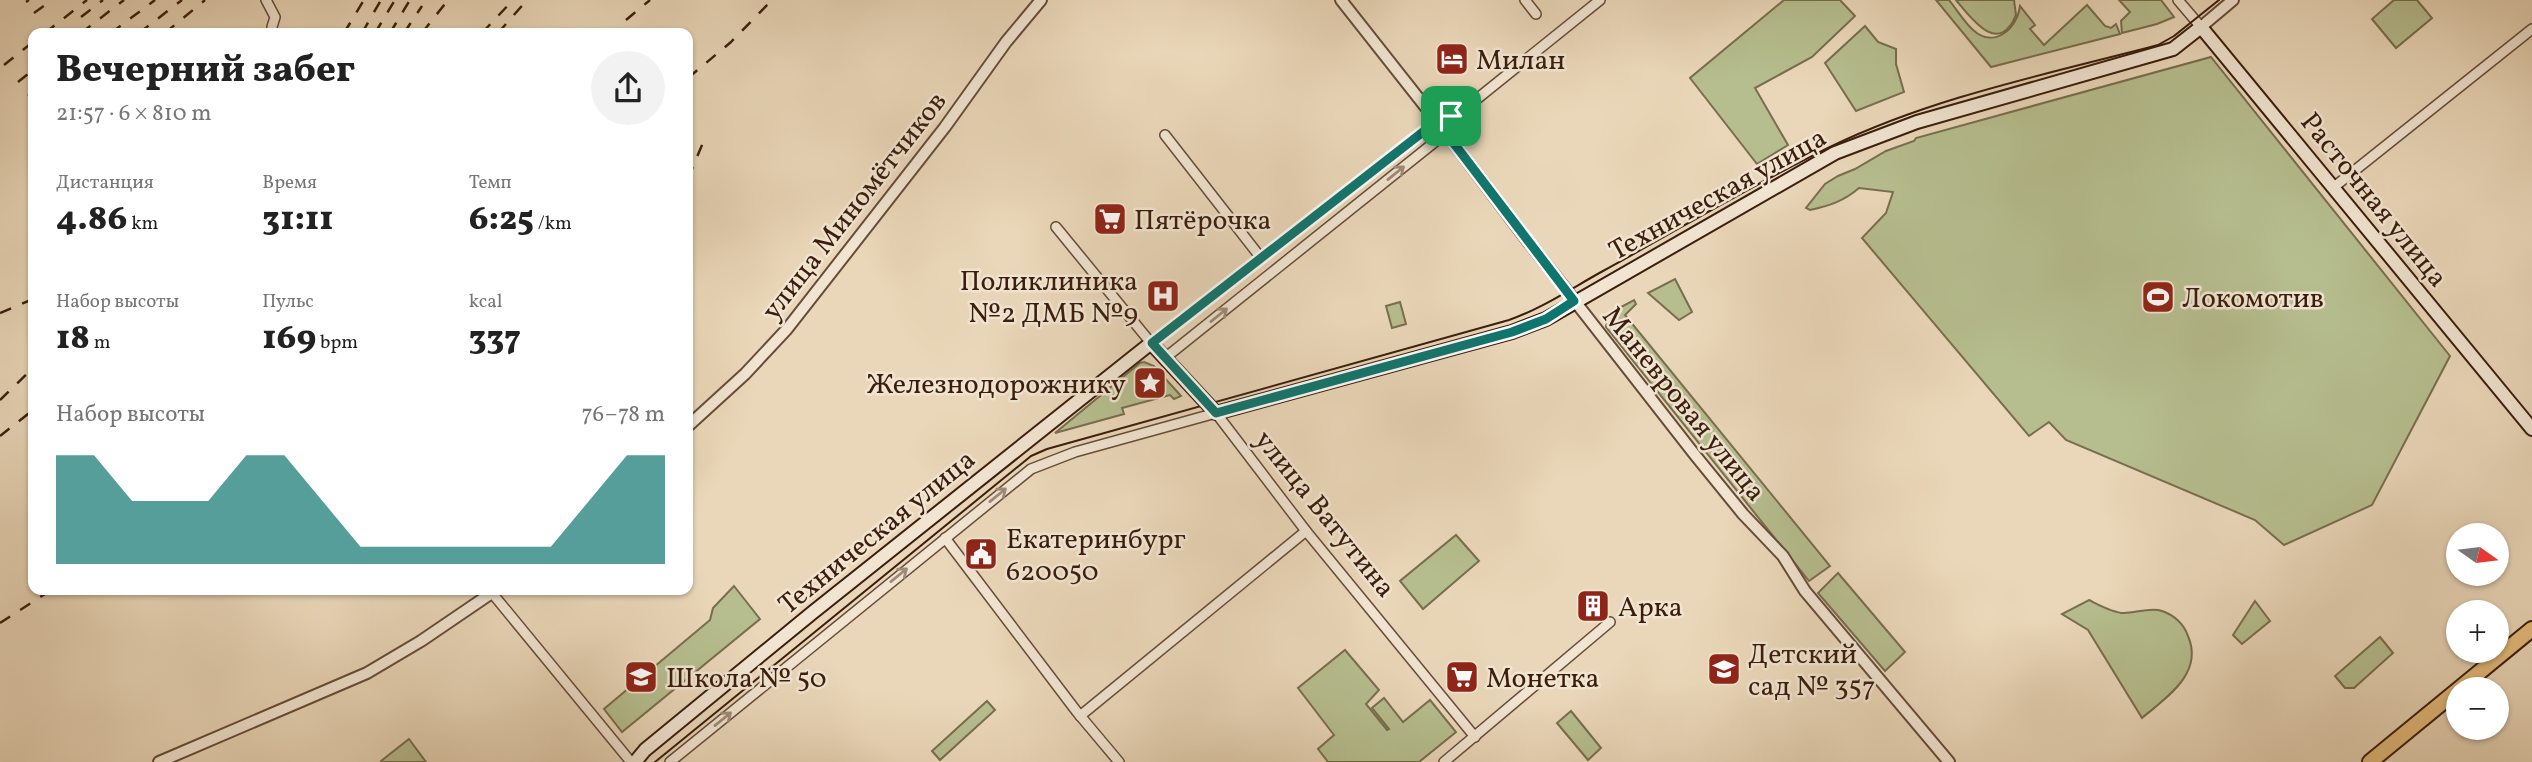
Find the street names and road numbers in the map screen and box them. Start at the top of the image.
street label: улица Миномётчиков [753,84,957,329]
street label: Расточная улица [2290,105,2456,296]
street label: Техническая улица [1602,119,1834,271]
street label: Маневровая улица [1592,299,1774,510]
street label: улица Ватутина [1244,423,1404,607]
street label: Техническая улица [771,441,984,625]

